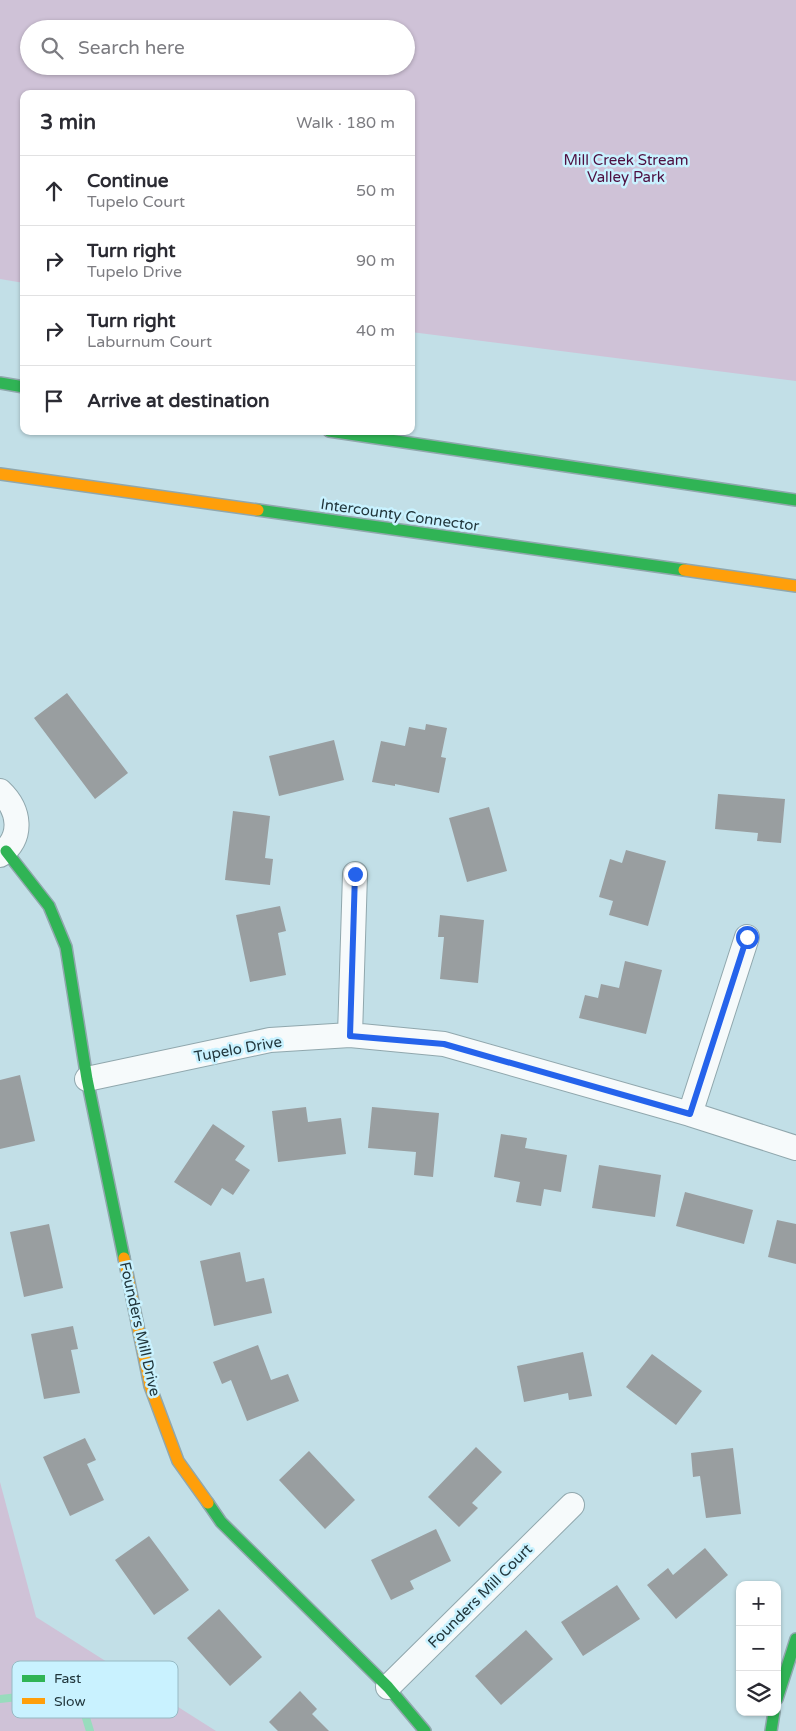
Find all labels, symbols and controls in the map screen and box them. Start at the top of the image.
search box [20,20,415,75]
icon: search [38,34,66,62]
text: Search here [78,37,185,59]
text: 3 min [40,110,96,135]
text: Walk · 180 m [296,113,395,133]
park label: Mill Creek Stream Valley Park [563,151,689,186]
text: Continue [87,170,169,192]
icon: ahead [40,177,68,205]
text: 50 m [356,181,395,201]
text: Tupelo Court [87,192,185,212]
text: Turn right [87,240,175,262]
icon: right [40,247,68,275]
text: 90 m [356,251,395,271]
text: Tupelo Drive [87,262,182,282]
text: Turn right [87,310,175,332]
icon: right [40,317,68,345]
text: 40 m [356,321,395,341]
text: Laburnum Court [87,332,212,352]
icon: arrive [40,387,68,415]
text: Arrive at destination [87,390,270,412]
street label: Intercounty Connector [320,495,481,535]
route end [344,863,367,886]
route start [736,926,759,949]
street label: Tupelo Drive [193,1032,283,1066]
street label: Founders Mill Drive [116,1260,164,1398]
street label: Founders Mill Court [424,1540,536,1652]
map controls [736,1581,781,1716]
button: + [736,1581,781,1626]
button: − [736,1626,781,1671]
legend [12,1661,178,1718]
text: Fast [54,1670,82,1687]
button: layers [736,1671,781,1716]
text: Slow [54,1693,86,1710]

